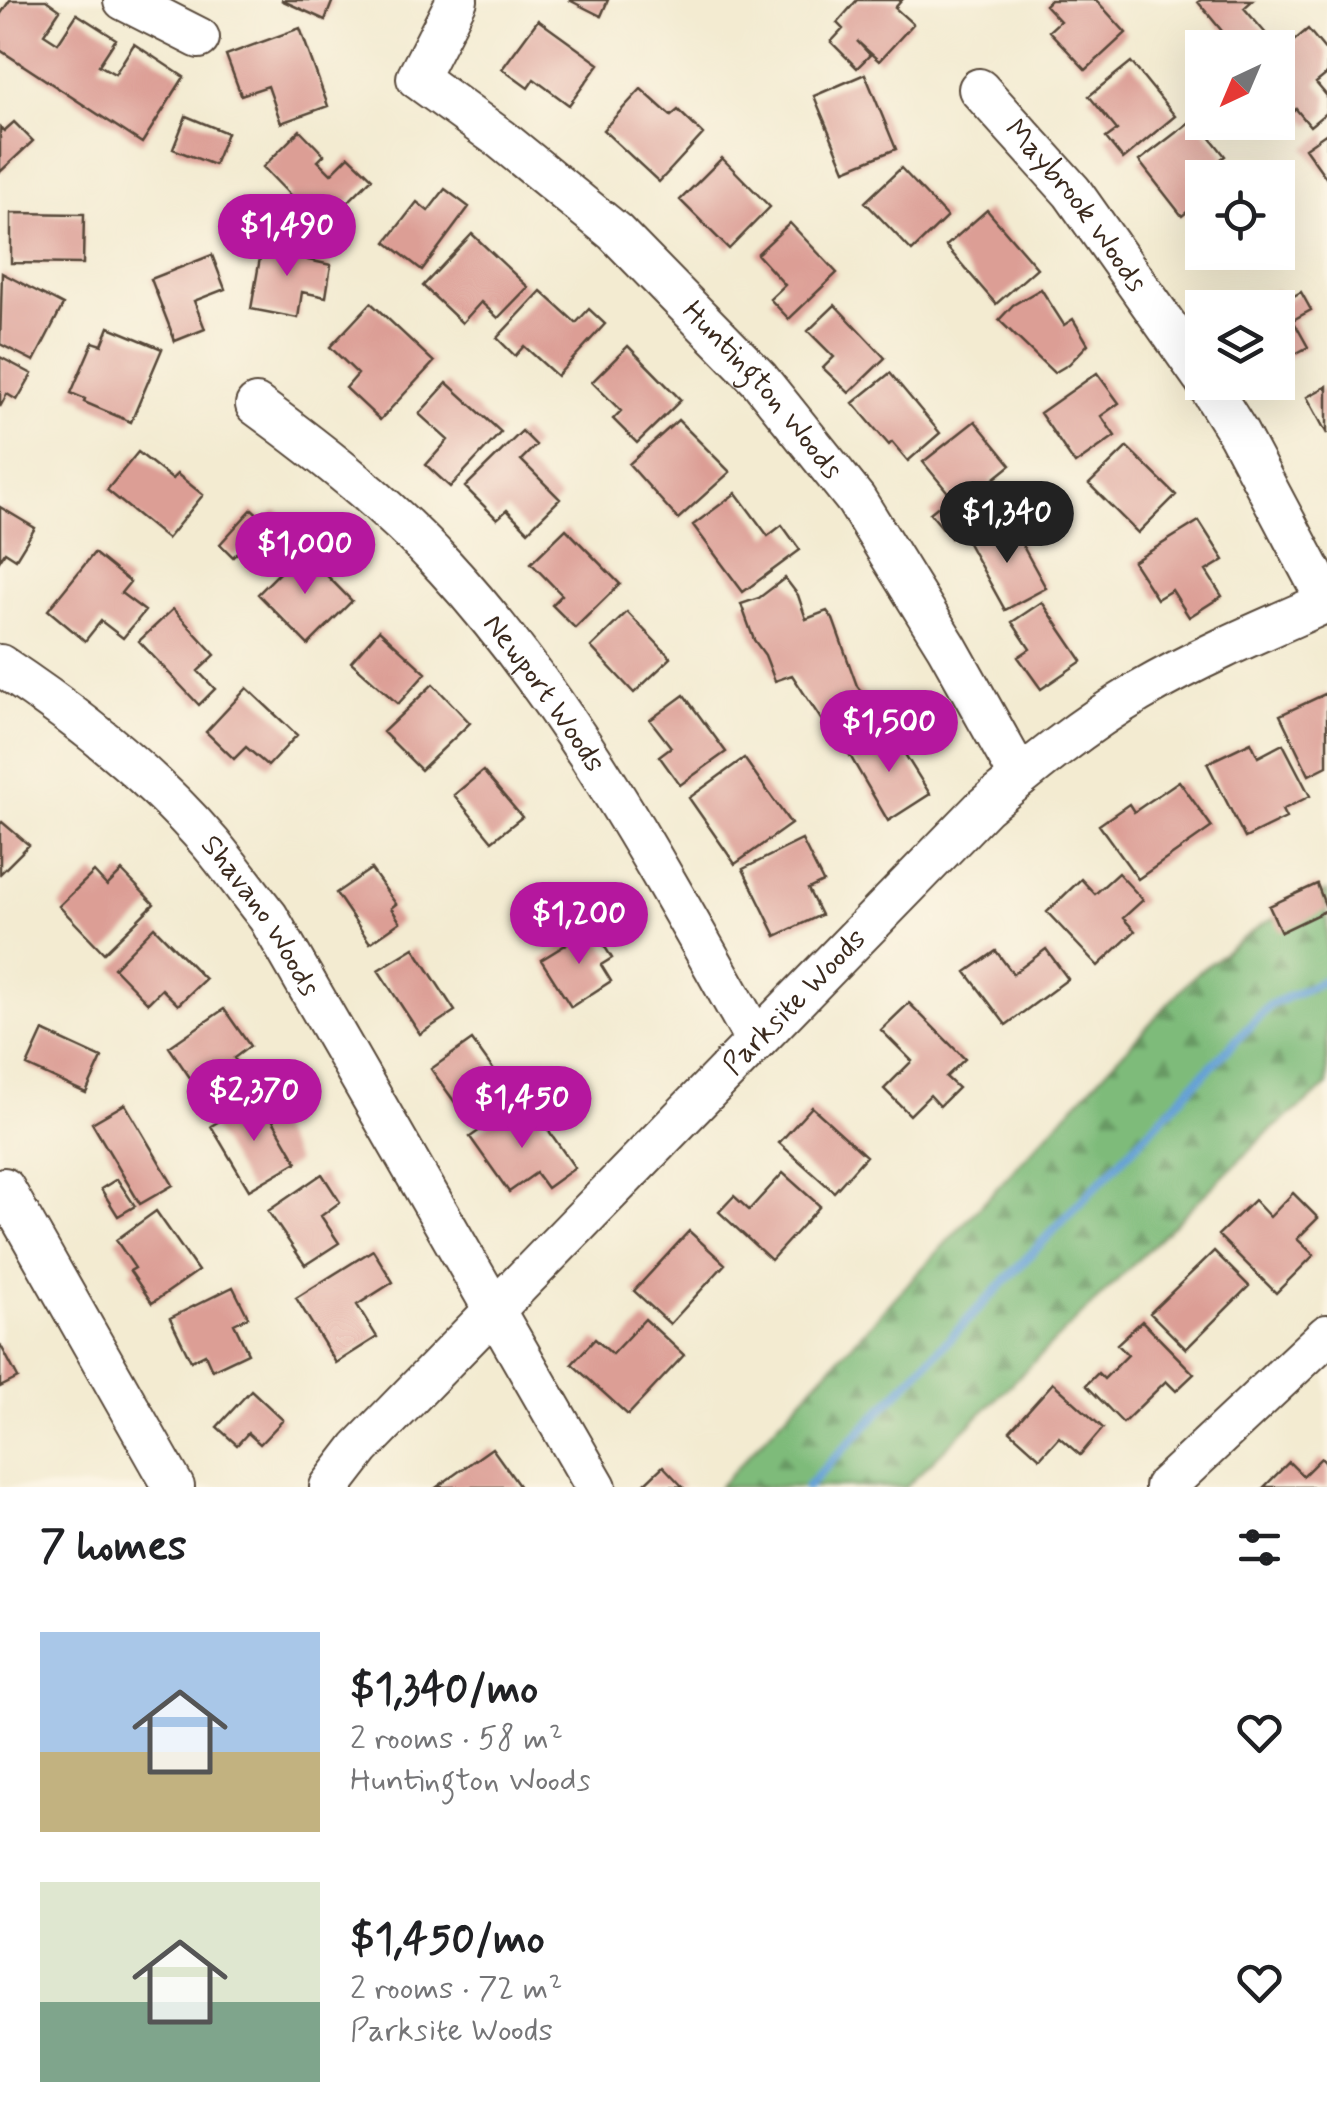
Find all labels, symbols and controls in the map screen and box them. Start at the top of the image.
north arrow [1185,30,1295,140]
map controls [1185,30,1295,400]
street label: Maybrook Woods [996,111,1156,300]
button: locate [1185,160,1295,270]
pin: $1,490 [206,194,368,279]
text: $1,490 [240,205,334,247]
button: layers [1185,290,1295,400]
street label: Huntington Woods [674,292,851,487]
pin: $1,340 [926,481,1088,566]
text: $1,340 [962,492,1052,534]
pin: $1,000 [224,512,386,597]
text: $1,000 [257,523,353,565]
street label: Newport Woods [474,606,614,780]
pin: $1,500 [808,690,970,775]
text: $1,500 [842,701,936,743]
street label: Shavano Woods [192,827,329,1004]
pin: $1,200 [498,882,660,967]
text: $1,200 [532,893,626,935]
street label: Parksite Woods [714,920,875,1083]
pin: $2,370 [173,1059,335,1144]
pin: $1,450 [441,1066,603,1151]
text: $2,370 [209,1070,299,1112]
text: $1,450 [474,1077,570,1119]
text: 7 homes [40,1520,187,1575]
icon: filters [1232,1520,1287,1575]
text: $1,340/mo [350,1663,538,1718]
icon: home [120,1672,240,1792]
icon: heart [1232,1705,1287,1760]
text: 2 rooms · 58 m² [350,1718,563,1760]
text: Huntington Woods [350,1760,591,1802]
text: $1,450/mo [350,1913,545,1968]
icon: home [120,1922,240,2042]
icon: heart [1232,1955,1287,2010]
text: 2 rooms · 72 m² [350,1968,563,2010]
text: Parksite Woods [350,2010,553,2052]

